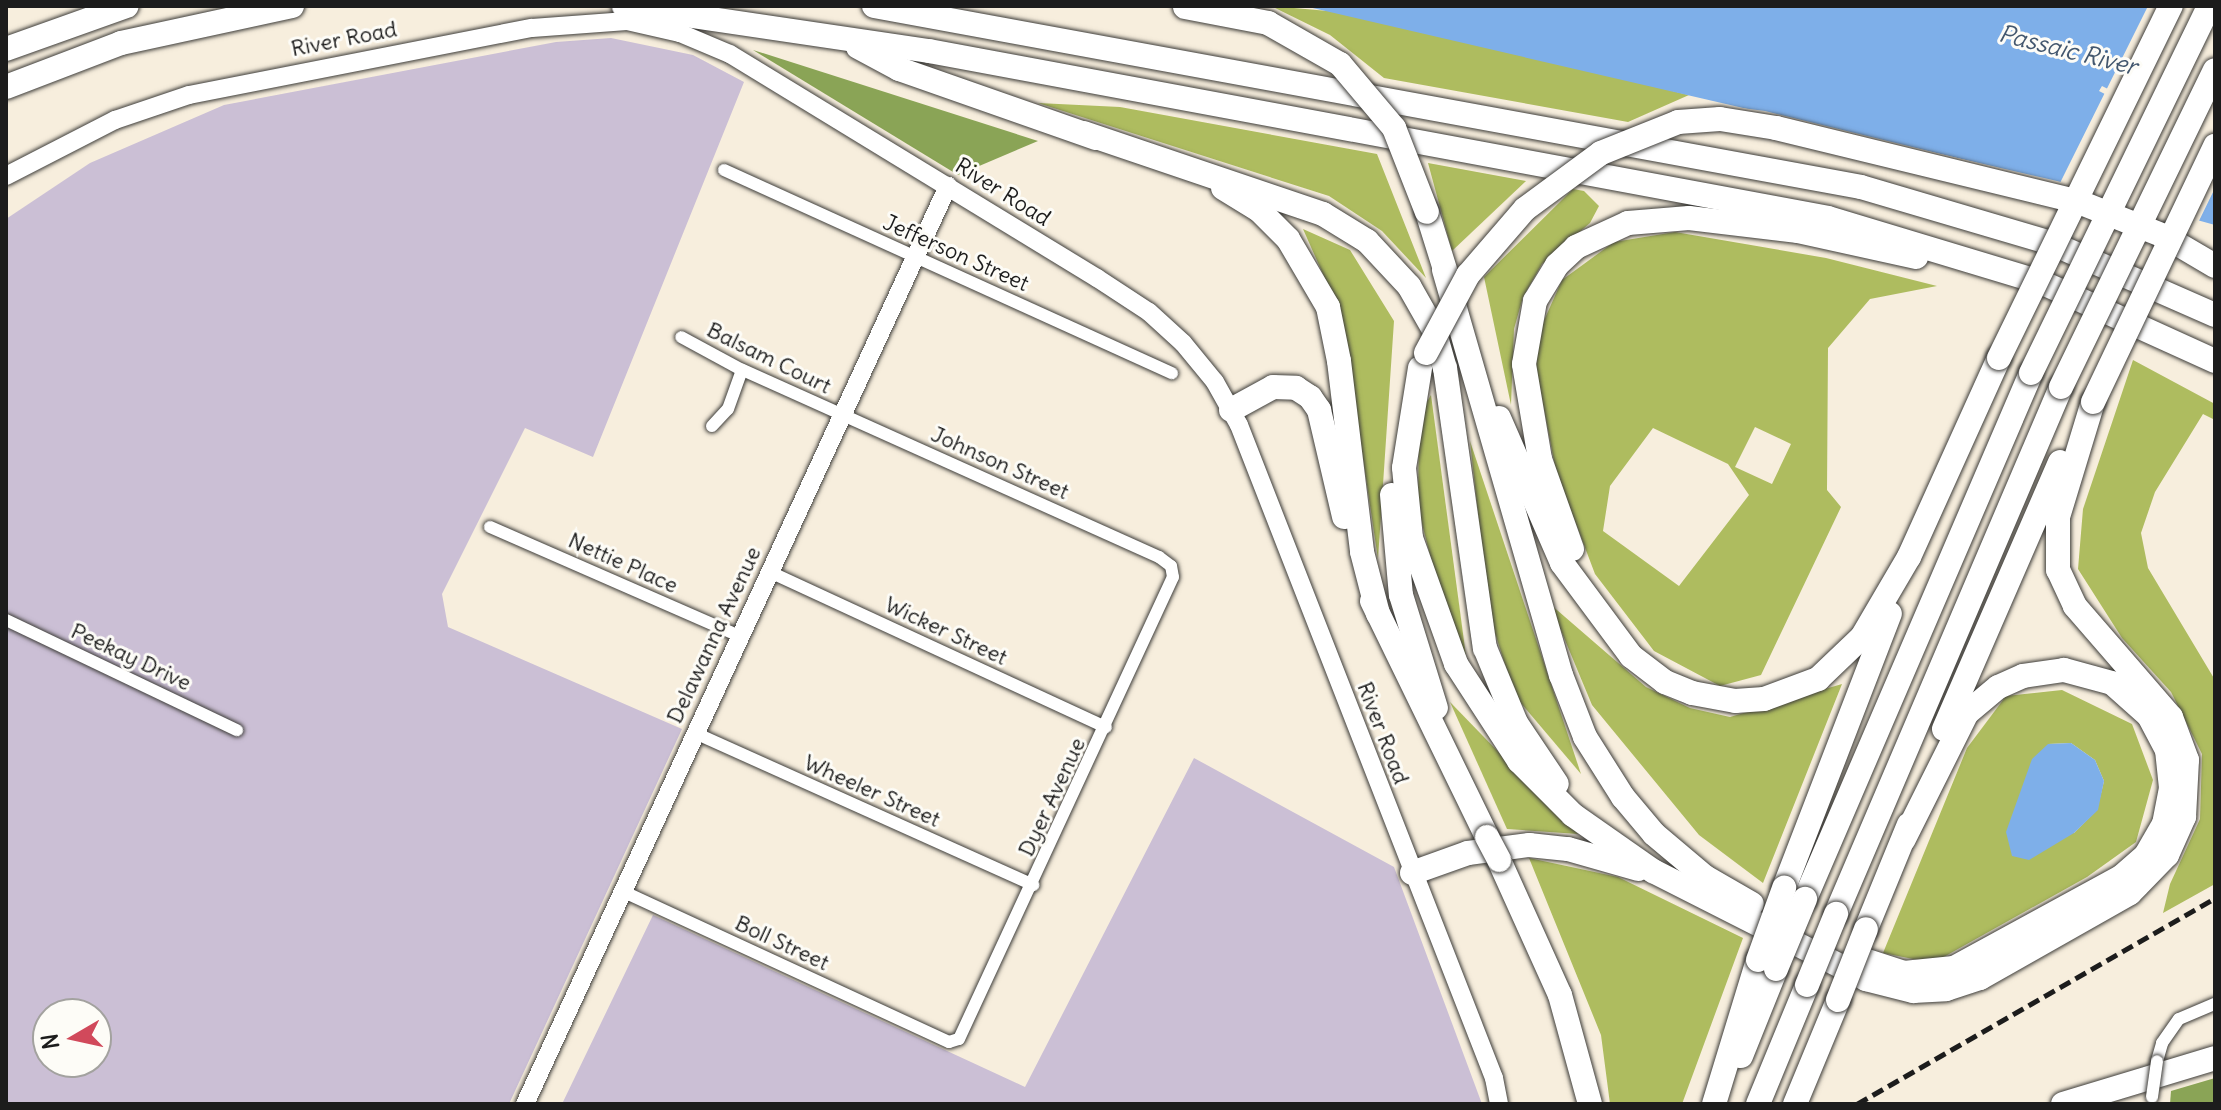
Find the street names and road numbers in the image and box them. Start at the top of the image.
street label: River Road [289,16,399,62]
street label: River Road [951,152,1055,232]
street label: Jefferson Street [879,209,1033,297]
street label: Balsam Court [703,317,835,399]
street label: Johnson Street [927,421,1073,505]
street label: Nettie Place [564,527,682,599]
street label: Delawanna Avenue [662,542,766,728]
street label: Wicker Street [881,591,1011,671]
street label: Peekay Drive [67,618,195,696]
street label: River Road [1351,678,1415,788]
street label: Dyer Avenue [1013,733,1091,861]
street label: Wheeler Street [800,749,944,833]
street label: Boll Street [731,910,833,976]

